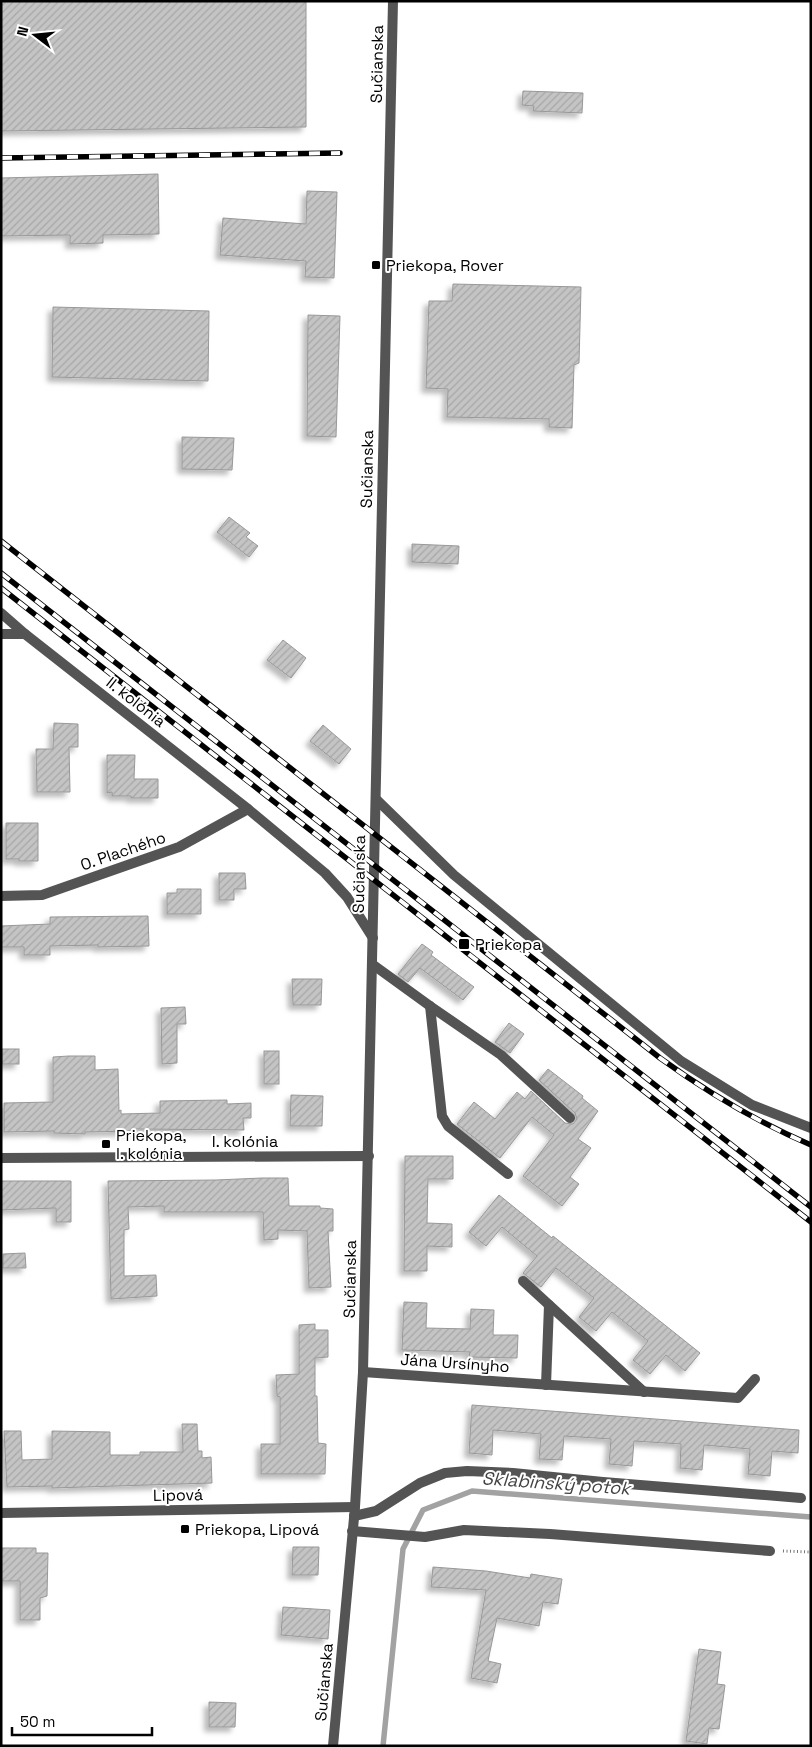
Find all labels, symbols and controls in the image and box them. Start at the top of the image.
north arrow [10,10,60,60]
text: N [13,24,32,38]
street label: Sučianska [366,25,388,103]
place label: Priekopa, Rover [386,255,504,276]
marker: Priekopa, Rover [370,259,382,271]
street label: Sučianska [356,430,378,508]
street label: II. kolónia [102,672,170,732]
street label: O. Plachého [77,827,169,875]
street label: Sučianska [348,835,370,913]
place label: Priekopa [475,934,542,955]
marker: Priekopa [457,937,471,951]
place label: Priekopa, I. kolónia [116,1125,187,1164]
street label: I. kolónia [212,1131,278,1152]
marker: Priekopa, I. kolónia [100,1138,112,1150]
street label: Sučianska [339,1240,361,1318]
street label: Jána Ursínyho [400,1349,510,1377]
water label: Sklabinský potok [481,1466,633,1500]
street label: Lipová [153,1484,203,1506]
place label: Priekopa, Lipová [195,1519,319,1540]
marker: Priekopa, Lipová [179,1523,191,1535]
street label: Sučianska [310,1642,338,1722]
scale bar [12,1704,152,1736]
text: 50 m [20,1712,55,1731]

